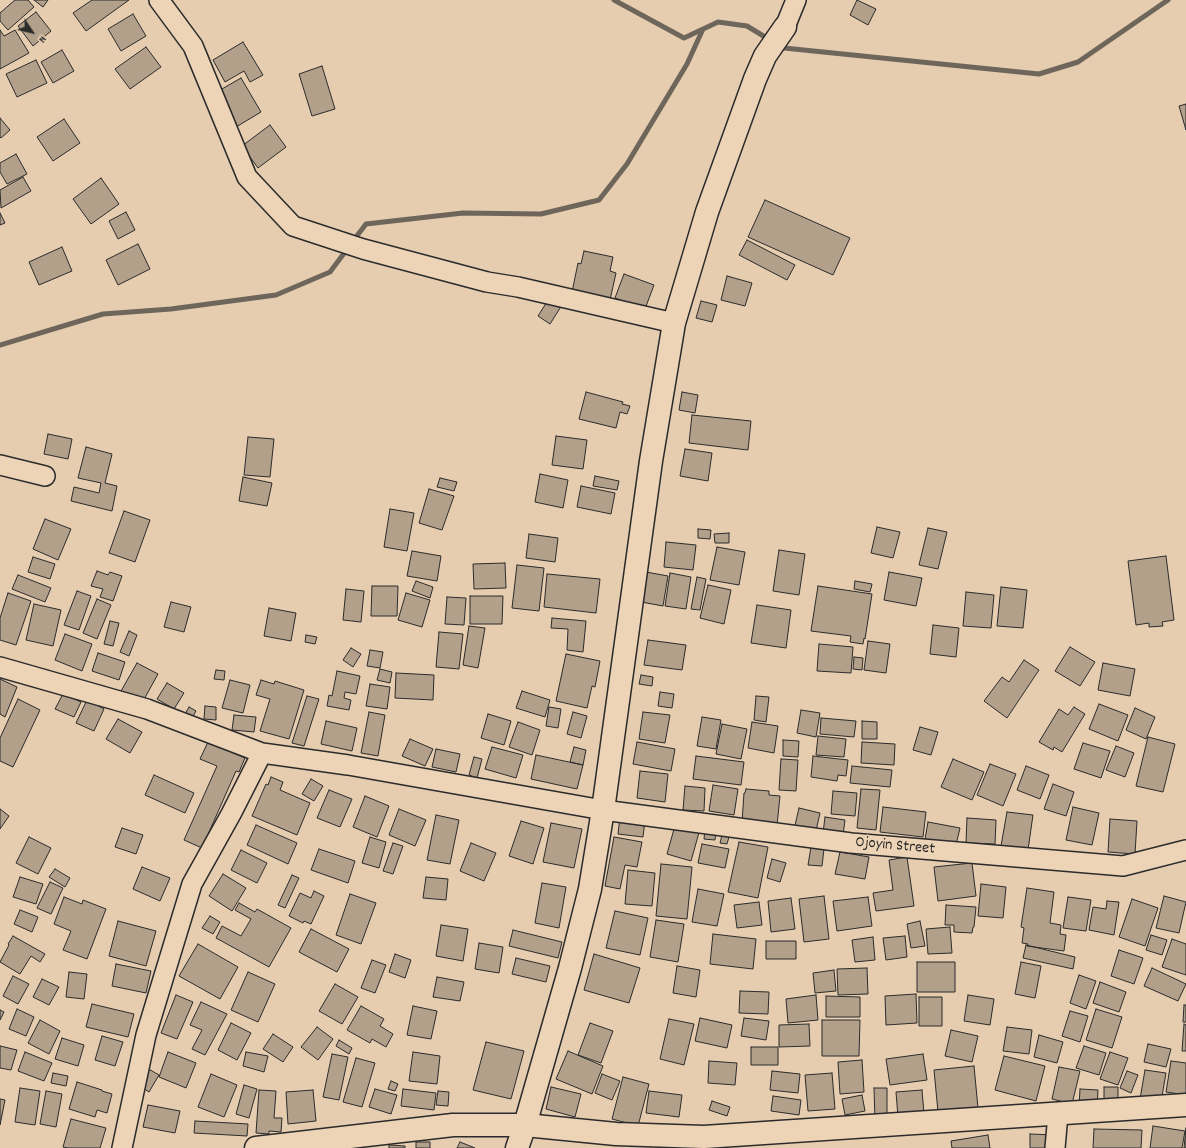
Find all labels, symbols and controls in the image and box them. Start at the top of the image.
north arrow [12,12,52,52]
text: N [34,32,50,46]
street label: Ojoyin Street [854,834,936,860]

